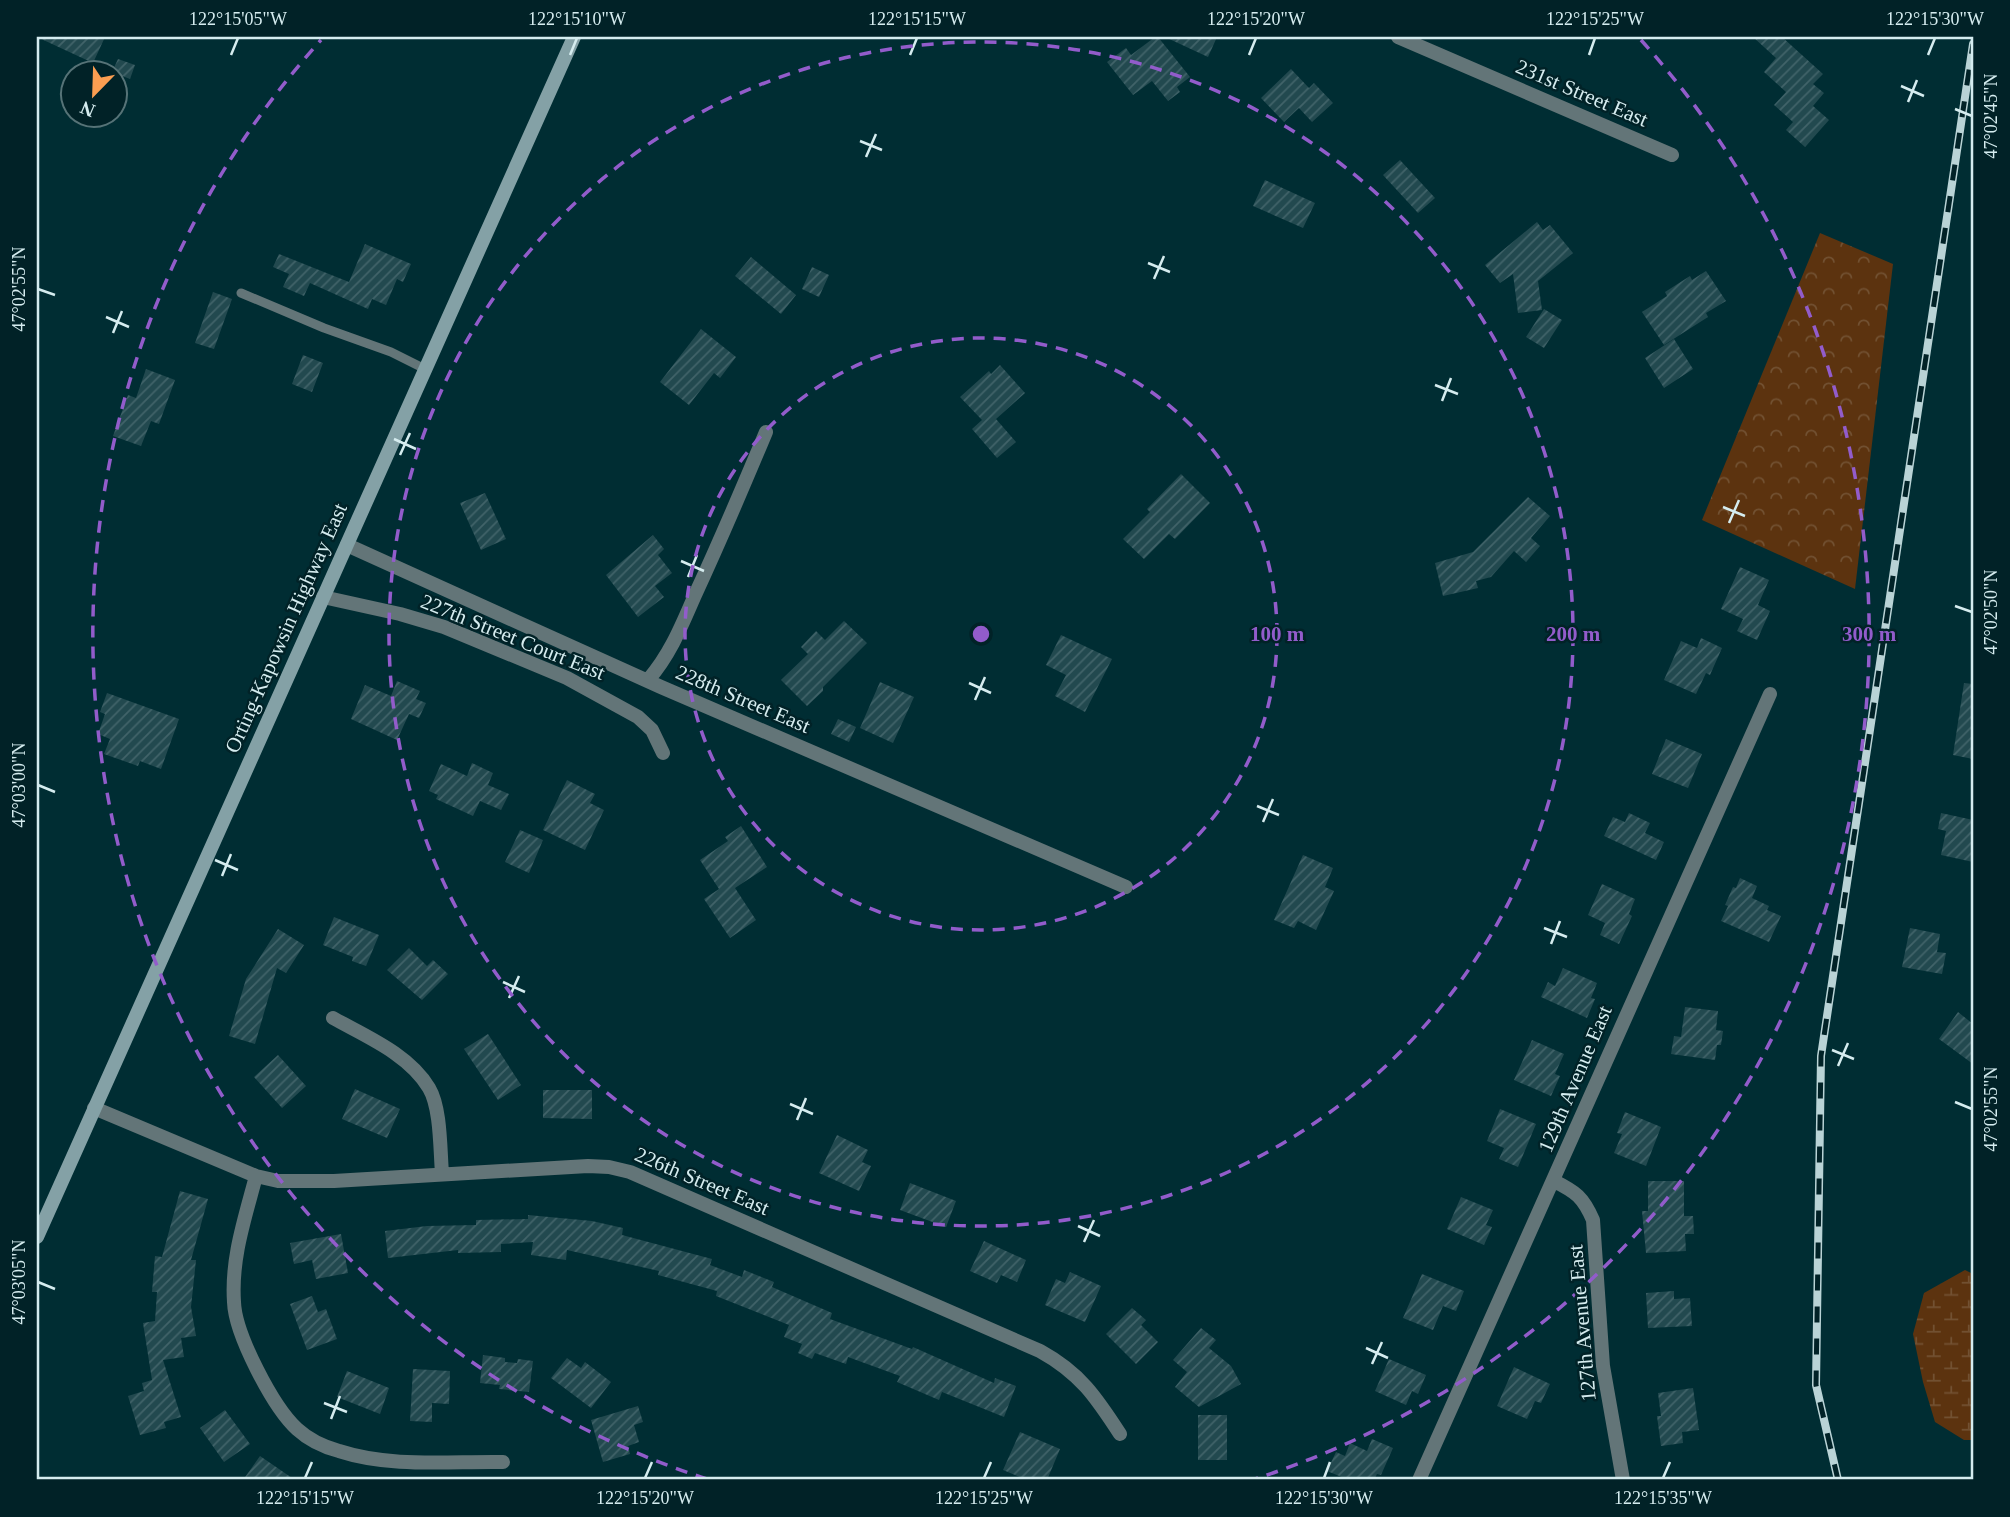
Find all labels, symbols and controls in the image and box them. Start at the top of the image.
text: 122°15'05"W [189,9,287,29]
text: 122°15'10"W [528,9,626,29]
text: 122°15'15"W [868,9,966,29]
text: 122°15'20"W [1207,9,1305,29]
text: 122°15'25"W [1546,9,1644,29]
text: 122°15'30"W [1886,9,1984,29]
street label: 231st Street East [1512,54,1652,132]
north arrow [60,60,130,130]
text: 47°02'45"N [1981,74,2001,158]
text: N [77,97,98,122]
text: 47°02'55"N [9,247,29,331]
street label: Orting-Kapowsin Highway East [220,499,352,756]
text: 47°02'50"N [1981,570,2001,654]
street label: 227th Street Court East [417,589,609,685]
centre of rings [969,622,993,646]
text: 100 m [1250,622,1305,646]
text: 200 m [1546,622,1601,646]
text: 300 m [1842,622,1897,646]
street label: 228th Street East [672,660,814,738]
text: 47°03'00"N [9,743,29,827]
street label: 129th Avenue East [1533,1002,1617,1156]
text: 47°02'55"N [1981,1067,2001,1151]
street label: 226th Street East [631,1142,773,1220]
text: 47°03'05"N [9,1240,29,1324]
street label: 127th Avenue East [1563,1244,1601,1402]
text: 122°15'15"W [256,1488,354,1508]
text: 122°15'20"W [596,1488,694,1508]
text: 122°15'25"W [935,1488,1033,1508]
text: 122°15'30"W [1275,1488,1373,1508]
text: 122°15'35"W [1614,1488,1712,1508]

